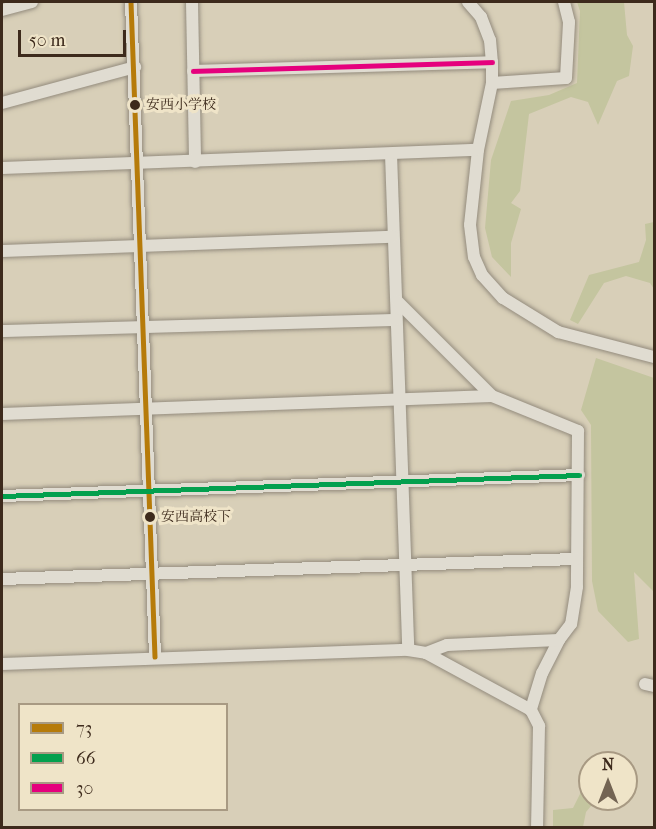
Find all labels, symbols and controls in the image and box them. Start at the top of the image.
scale bar [21,18,129,56]
text: 50 m [29,30,65,51]
place label: 安西小学校 [146,97,216,113]
marker: 安西小学校 [129,99,141,111]
place label: 安西高校下 [161,509,231,525]
marker: 安西高校下 [144,511,156,523]
legend [18,703,228,811]
text: 73 [76,718,92,739]
text: 66 [76,748,96,769]
north arrow [578,751,638,811]
text: N [602,755,614,774]
text: 30 [76,778,93,799]

